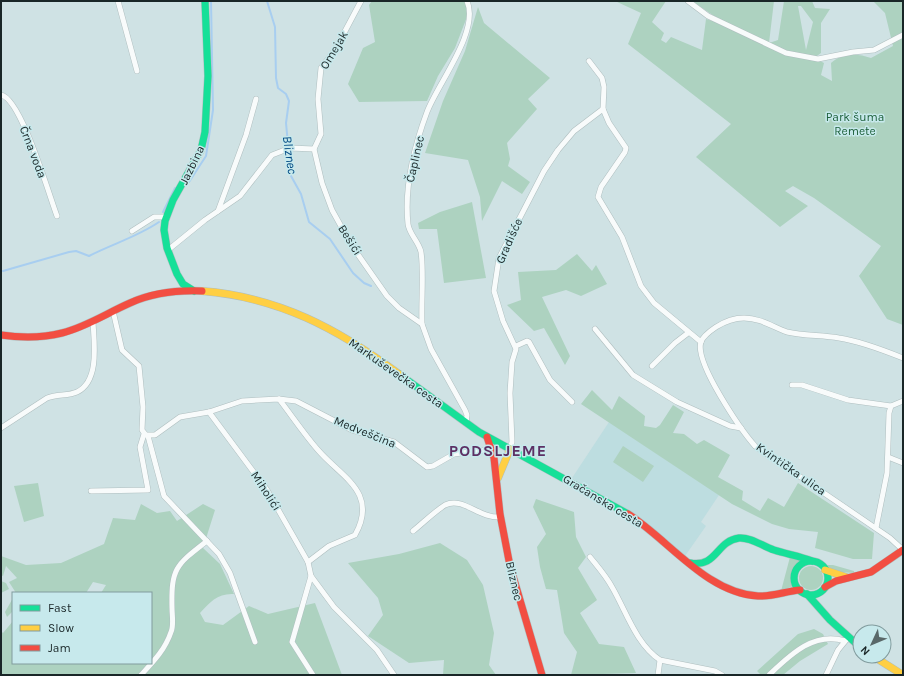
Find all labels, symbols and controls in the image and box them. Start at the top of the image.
street label: Omejak [317,28,351,72]
park label: Park šuma Remete [826,110,884,138]
street label: Črna voda [17,124,50,180]
street label: Čaplinec [402,134,427,184]
water label: Bliznec [280,135,300,175]
street label: Jazbina [177,143,207,187]
street label: Gradišće [493,216,525,266]
street label: Bešići [335,222,365,258]
street label: Markuševečka cesta [346,335,446,411]
street label: Medveščina [332,413,398,451]
street label: Kvintička ulica [754,440,828,498]
district label: PODSLJEME [449,441,547,460]
street label: Miholići [248,469,284,513]
street label: Gračanska cesta [560,472,646,530]
street label: Bliznec [503,560,525,602]
legend [12,592,152,664]
text: Fast [48,601,72,615]
text: Slow [48,621,74,635]
north arrow [852,624,892,664]
text: Jam [48,641,71,655]
text: N [858,643,873,658]

